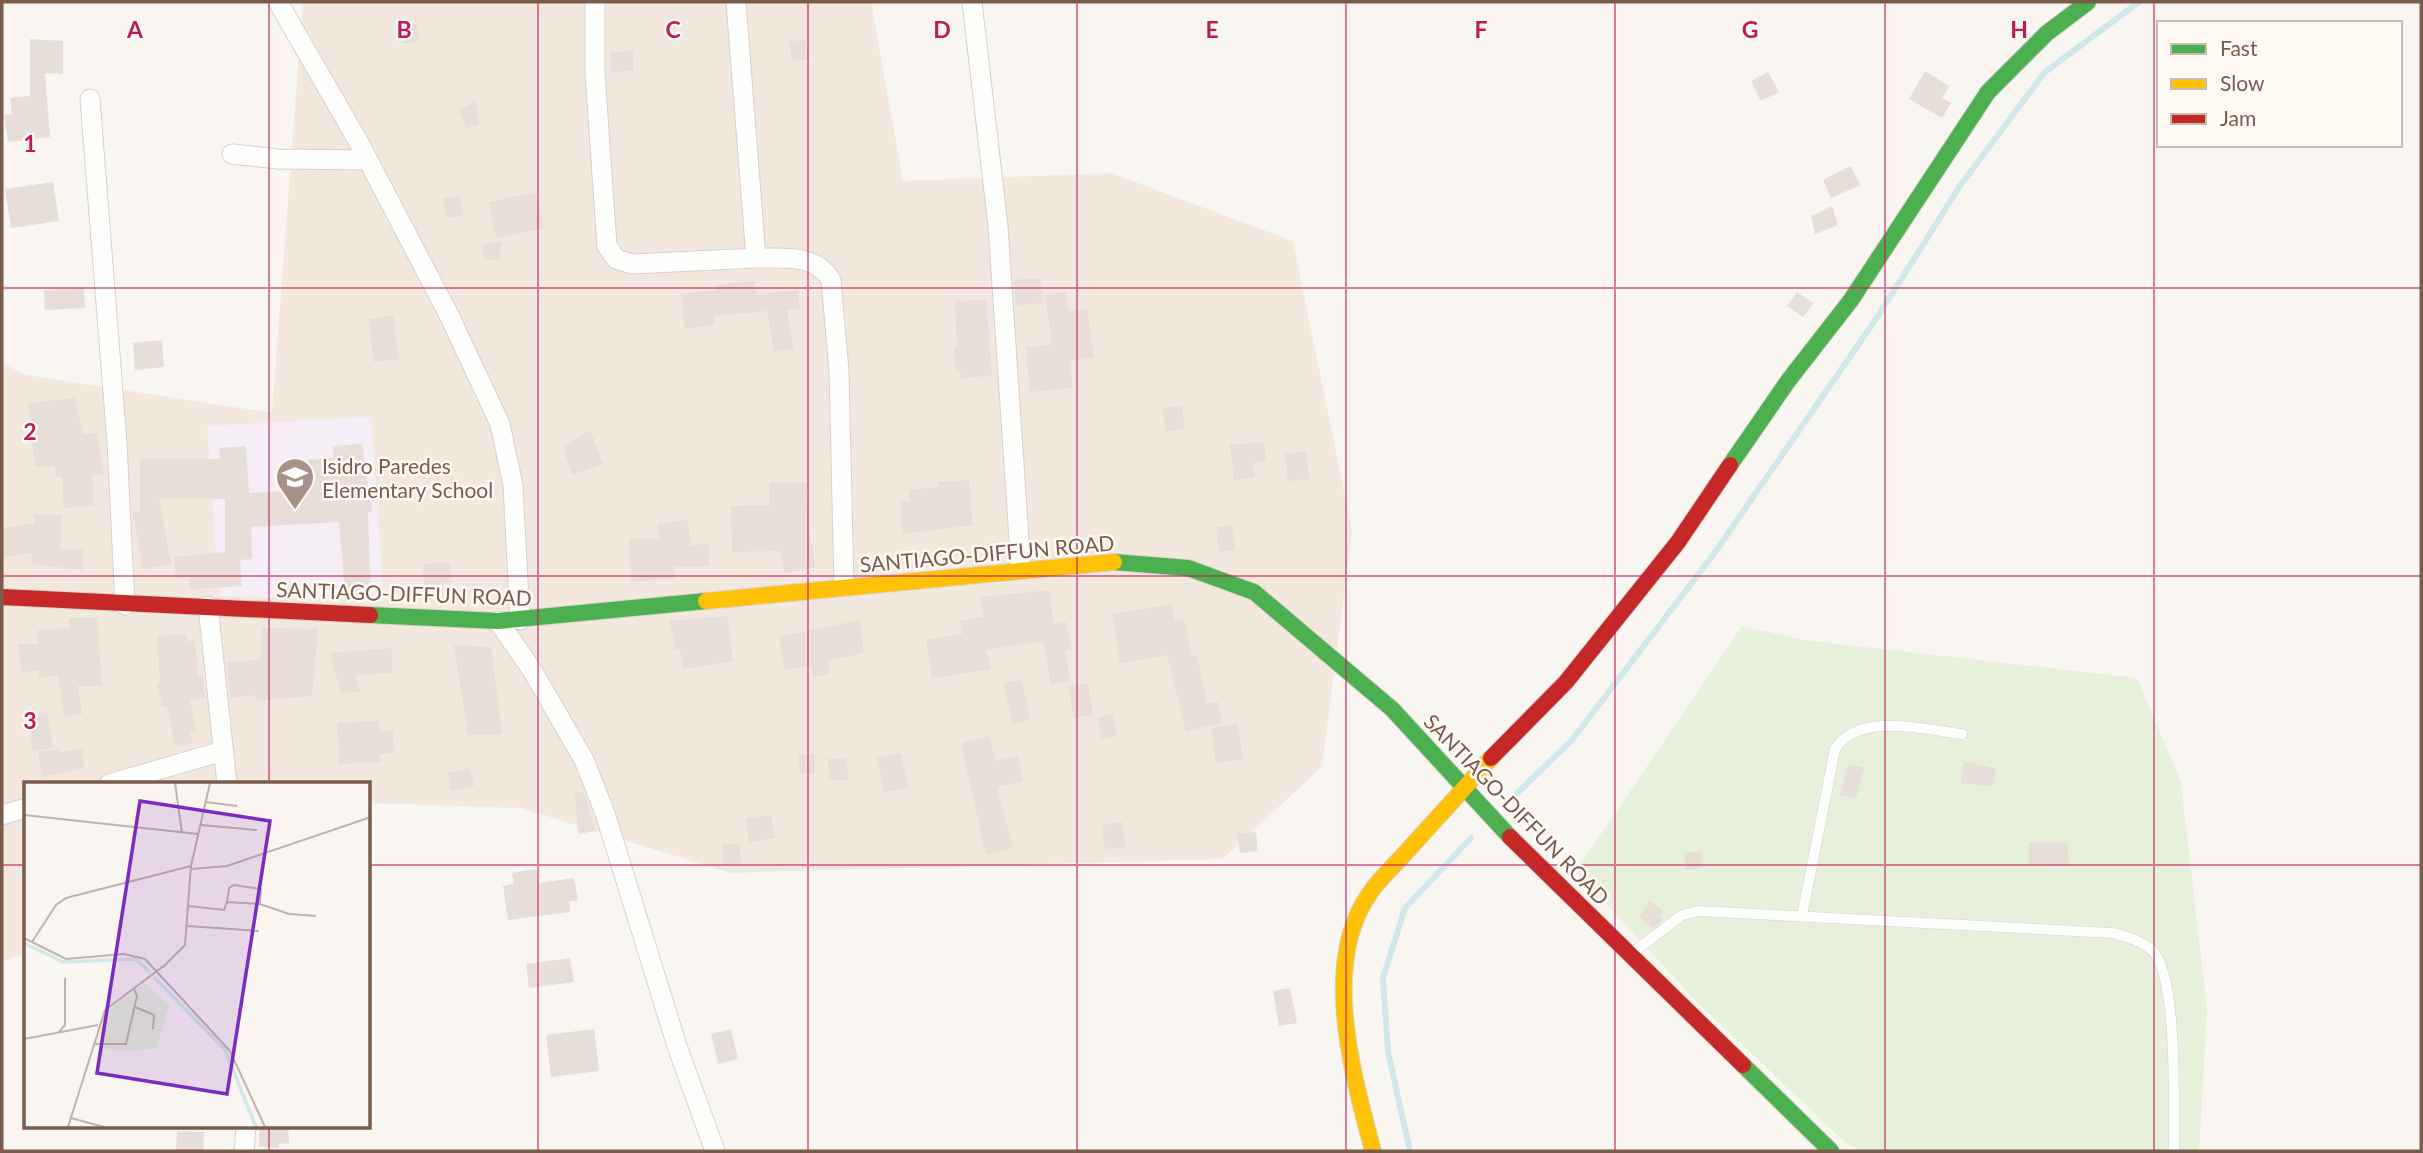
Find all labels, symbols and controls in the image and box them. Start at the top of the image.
text: A [126,15,144,43]
text: B [396,15,412,43]
text: C [665,15,681,43]
text: D [933,15,951,43]
text: E [1205,15,1219,43]
text: F [1474,15,1488,43]
text: G [1742,15,1758,43]
text: H [2010,15,2028,43]
legend [2157,21,2402,147]
text: Fast [2220,35,2258,60]
text: Slow [2220,70,2265,95]
text: Jam [2220,105,2256,130]
text: 1 [23,129,37,157]
text: 2 [23,417,37,445]
place label: Isidro Paredes Elementary School [322,453,493,502]
school or university icon: Isidro Paredes Elementary School [274,456,316,511]
street label: SANTIAGO-DIFFUN ROAD [859,529,1115,577]
street label: SANTIAGO-DIFFUN ROAD [276,576,532,610]
text: 3 [23,706,37,734]
street label: SANTIAGO-DIFFUN ROAD [1419,708,1615,910]
inset map [24,782,371,1128]

